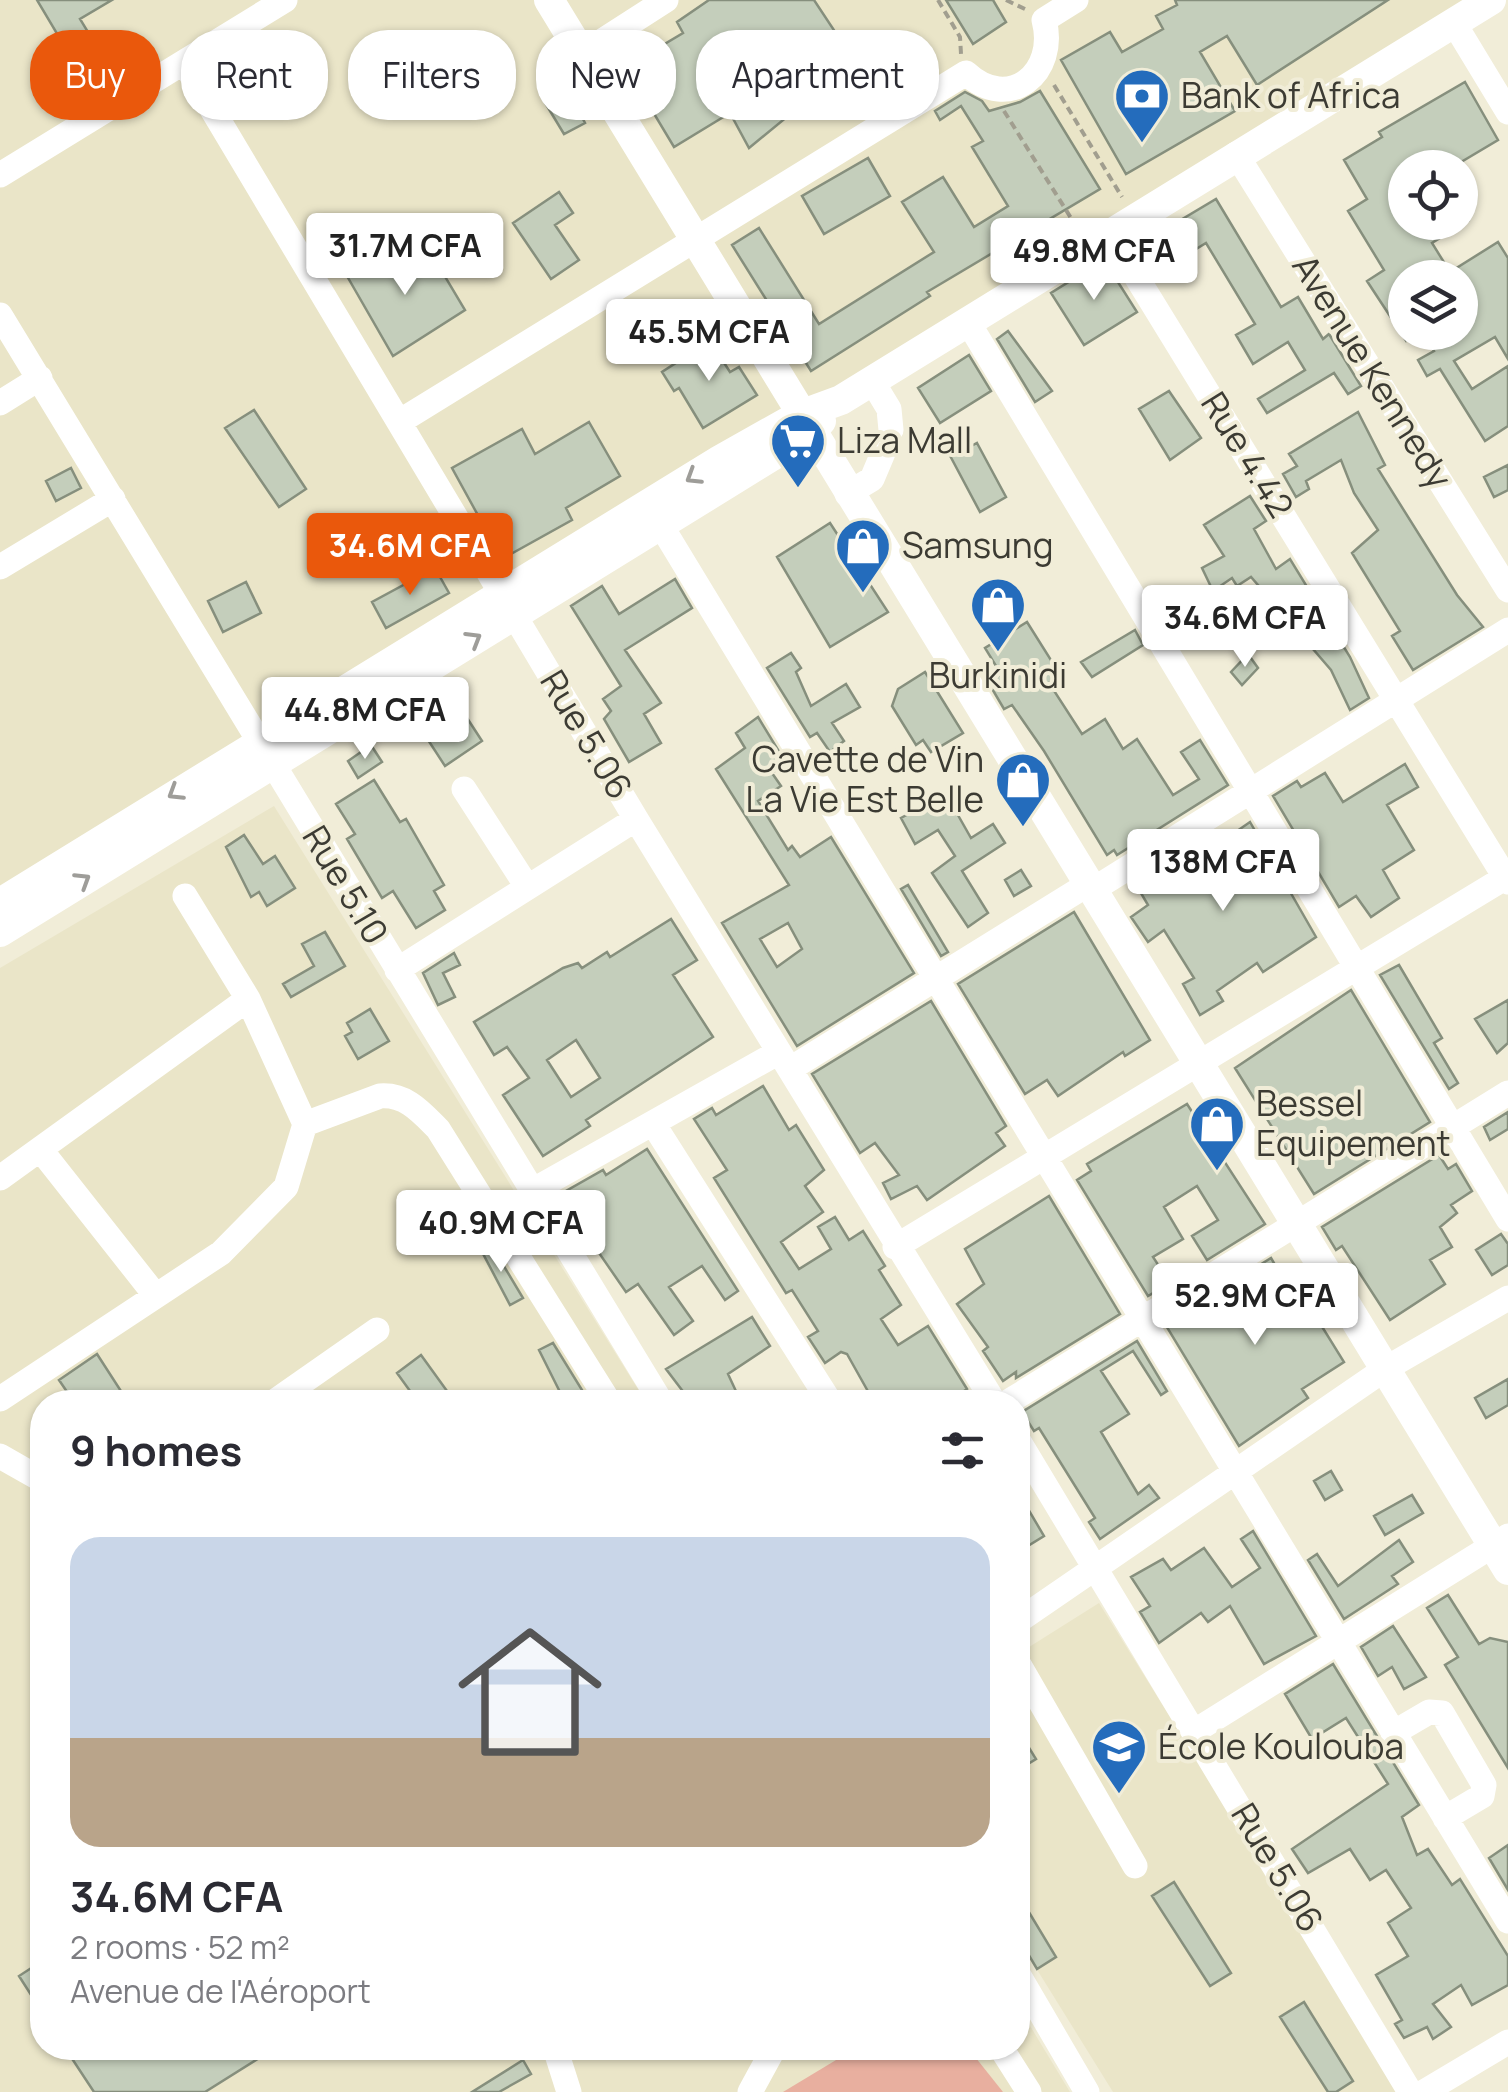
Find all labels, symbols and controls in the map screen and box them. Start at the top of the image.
chip: Buy [30,30,161,120]
chip: Rent [181,30,328,120]
chip: Filters [348,30,516,120]
chip: New [536,30,676,120]
chip: Apartment [696,30,939,120]
bank icon: Bank of Africa [1112,66,1172,145]
place label: Bank of Africa [1181,71,1400,119]
map controls [1388,150,1478,350]
button: locate [1388,150,1478,240]
pin: 31.7M CFA [291,213,519,298]
pin: 49.8M CFA [980,218,1208,303]
text: 31.7M CFA [328,223,482,267]
text: 49.8M CFA [1013,228,1176,272]
street label: Avenue Kennedy [1282,245,1464,498]
button: layers [1388,260,1478,350]
pin: 45.5M CFA [595,299,823,384]
text: 45.5M CFA [628,309,790,353]
street label: Rue 4.42 [1190,383,1305,526]
supermarket icon: Liza Mall [768,411,828,490]
place label: Liza Mall [837,416,972,464]
one-way arrow [686,465,704,484]
pin: 34.6M CFA [296,513,524,598]
shop icon: Samsung [833,516,893,595]
place label: Samsung [902,521,1053,569]
text: 34.6M CFA [329,523,491,567]
shop icon: Burkinidi [968,575,1028,654]
pin: 34.6M CFA [1131,585,1359,670]
text: 34.6M CFA [1164,595,1326,639]
one-way arrow [463,632,481,651]
place label: Burkinidi [929,651,1067,699]
street label: Rue 5.06 [530,661,644,808]
pin: 44.8M CFA [251,677,479,762]
text: 44.8M CFA [284,687,446,731]
place label: Cavette de Vin La Vie Est Belle [746,735,984,823]
shop icon: Cavette de Vin La Vie Est Belle [993,750,1053,829]
one-way arrow [168,781,186,800]
street label: Rue 5.10 [292,816,400,953]
pin: 138M CFA [1120,829,1326,914]
text: 138M CFA [1149,839,1297,883]
one-way arrow [72,873,90,892]
place label: Bessel Equipement [1256,1079,1451,1167]
shop icon: Bessel Equipement [1187,1094,1247,1173]
pin: 40.9M CFA [387,1190,615,1275]
text: 40.9M CFA [418,1200,584,1244]
pin: 52.9M CFA [1141,1263,1369,1348]
text: 52.9M CFA [1174,1273,1336,1317]
text: 9 homes [70,1421,242,1479]
icon: filters [935,1423,990,1478]
icon: home [440,1602,620,1782]
school or university icon: École Koulouba [1089,1717,1149,1796]
place label: École Koulouba [1158,1722,1404,1770]
street label: Rue 5.06 [1221,1794,1335,1941]
text: 34.6M CFA [70,1867,283,1925]
text: 2 rooms · 52 m² [70,1925,290,1969]
text: Avenue de l'Aéroport [70,1969,371,2013]

